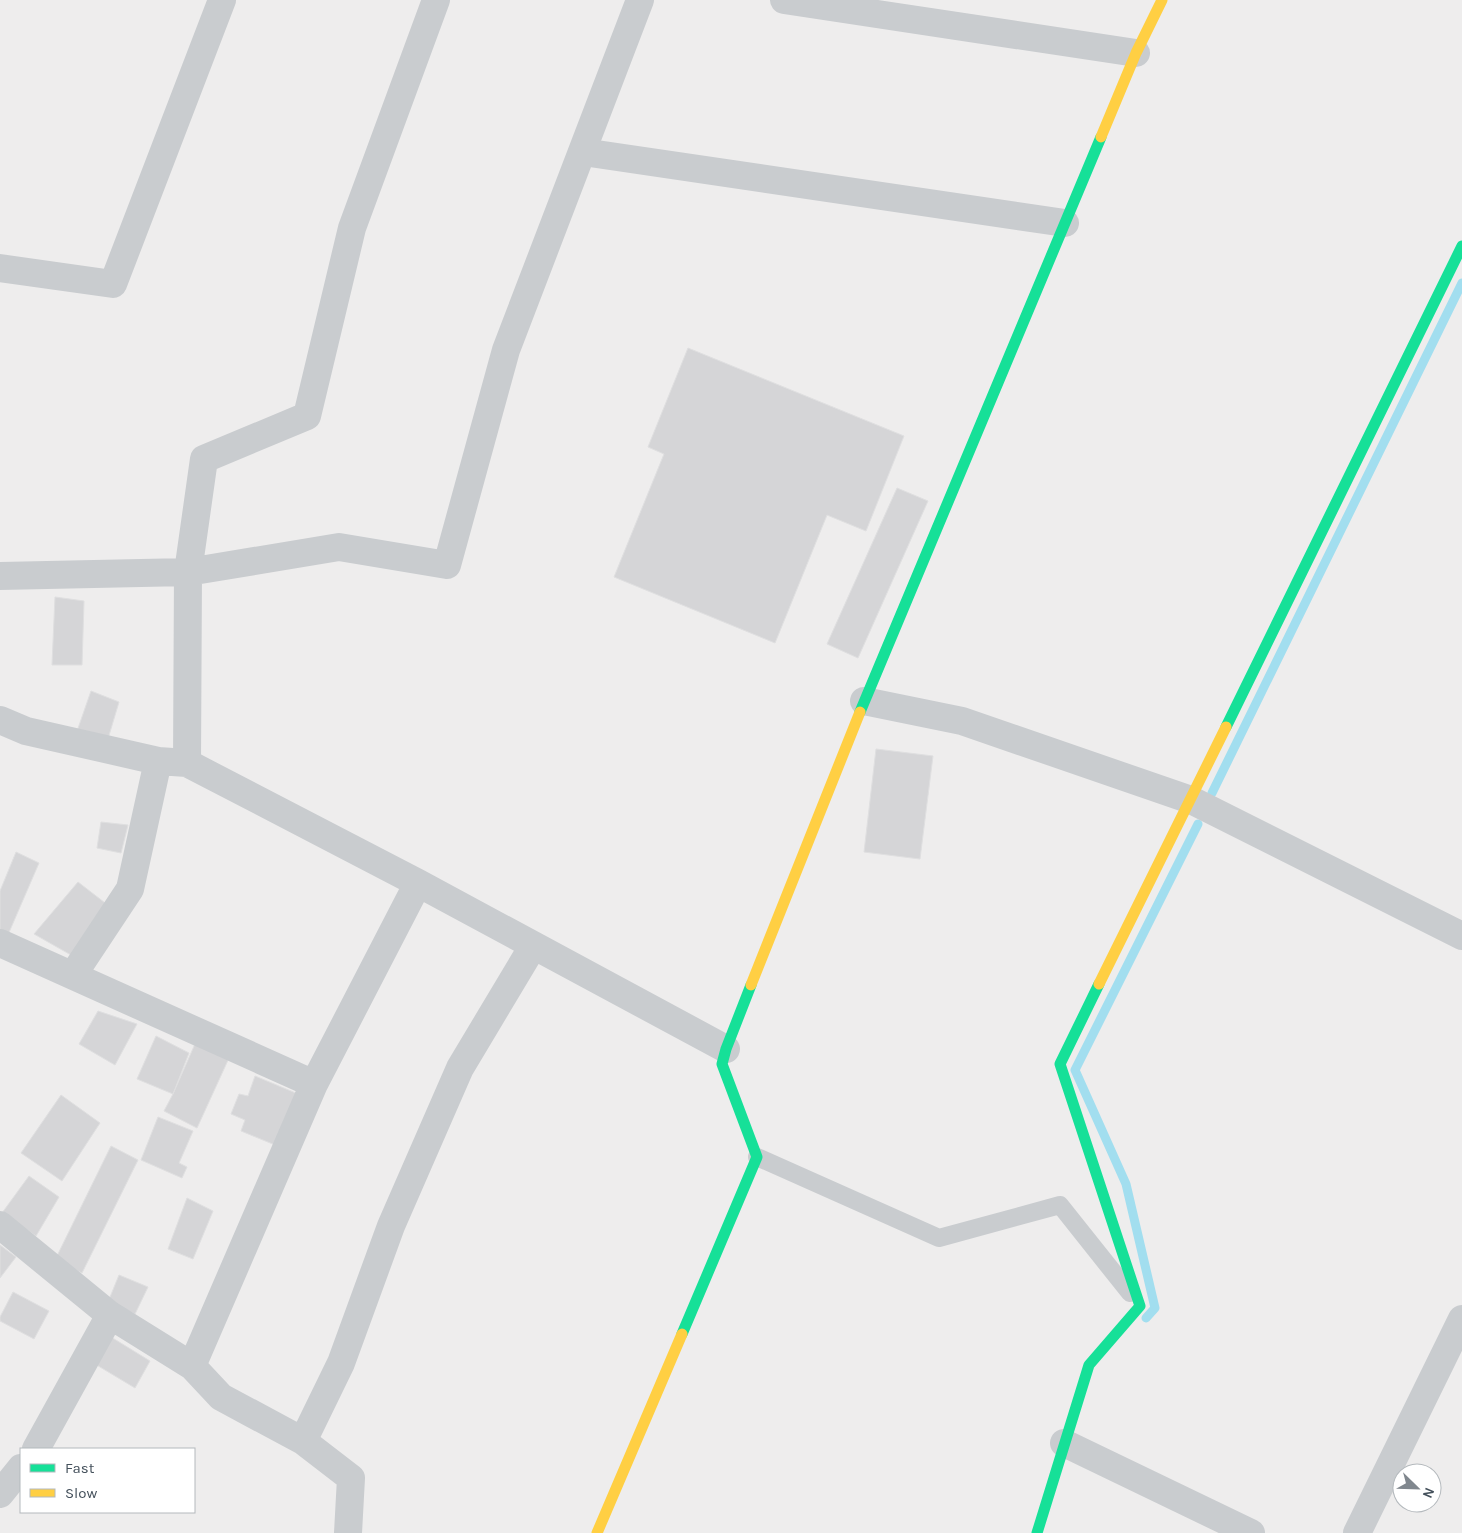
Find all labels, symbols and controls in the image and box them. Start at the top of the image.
legend [20,1448,195,1513]
text: Fast [65,1459,95,1477]
north arrow [1392,1463,1442,1513]
text: Slow [65,1484,97,1502]
text: N [1419,1485,1438,1501]

